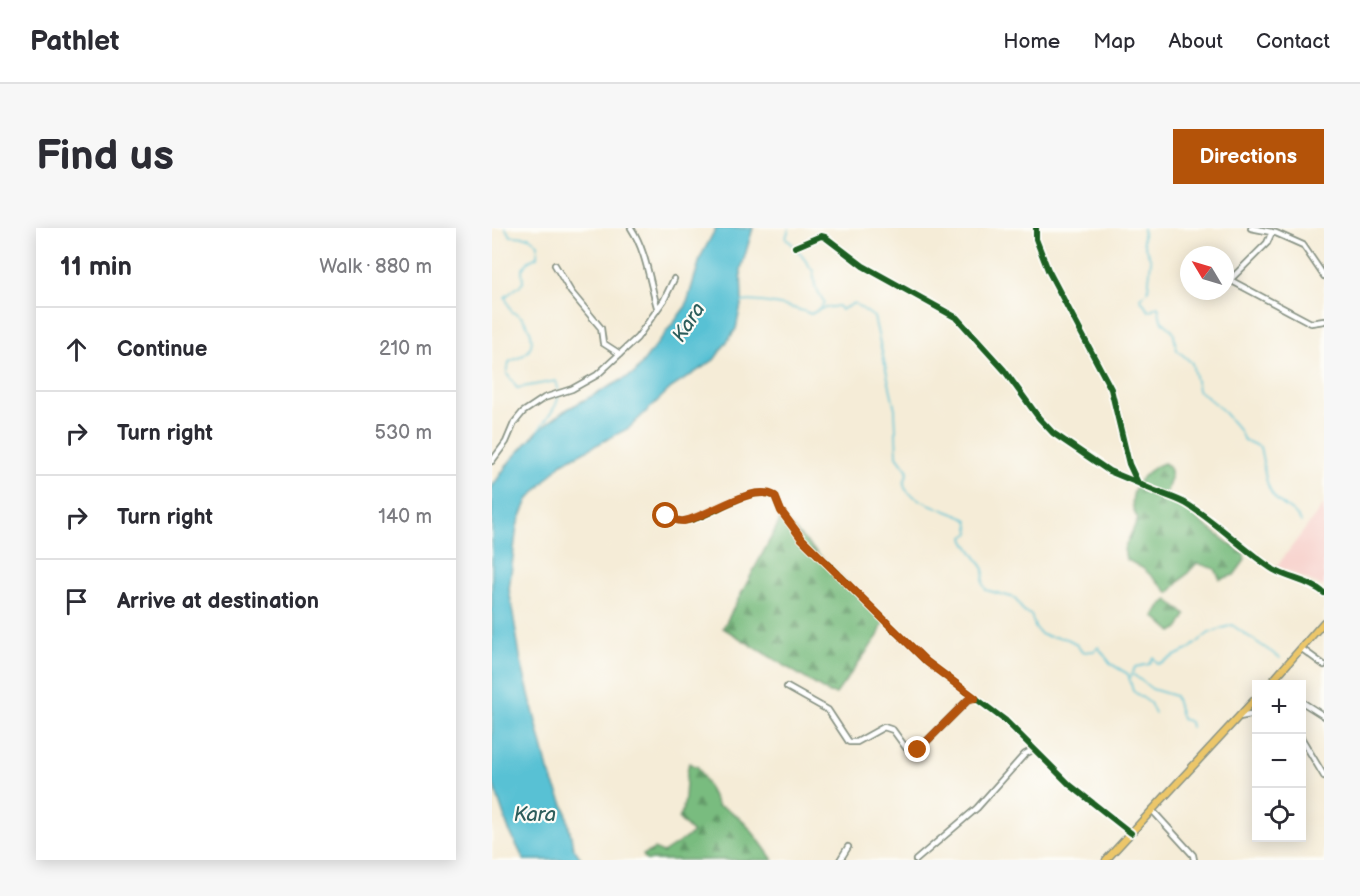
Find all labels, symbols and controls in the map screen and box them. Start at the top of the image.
text: Pathlet [30,25,119,58]
text: Home [1003,29,1060,54]
text: Map [1093,29,1135,54]
text: About [1168,29,1223,54]
text: Contact [1256,29,1330,54]
button: Directions [1173,129,1324,184]
text: Find us [36,131,174,182]
north arrow [1180,246,1234,300]
text: 11 min [60,252,132,283]
text: Walk · 880 m [319,255,432,279]
water label: Kara [667,298,710,347]
icon: ahead [60,333,93,366]
text: Continue [117,336,207,363]
text: 210 m [379,337,432,361]
icon: right [60,417,93,450]
text: Turn right [117,420,213,447]
text: 530 m [375,421,432,445]
icon: right [60,501,93,534]
route start [652,502,678,528]
text: Turn right [117,504,213,531]
text: 140 m [378,505,432,529]
icon: arrive [60,585,93,618]
text: Arrive at destination [117,588,319,615]
map controls [1252,680,1306,842]
button: + [1252,680,1306,734]
button: − [1252,734,1306,788]
route end [904,736,930,762]
button: locate [1252,788,1306,842]
water label: Kara [514,803,556,827]

